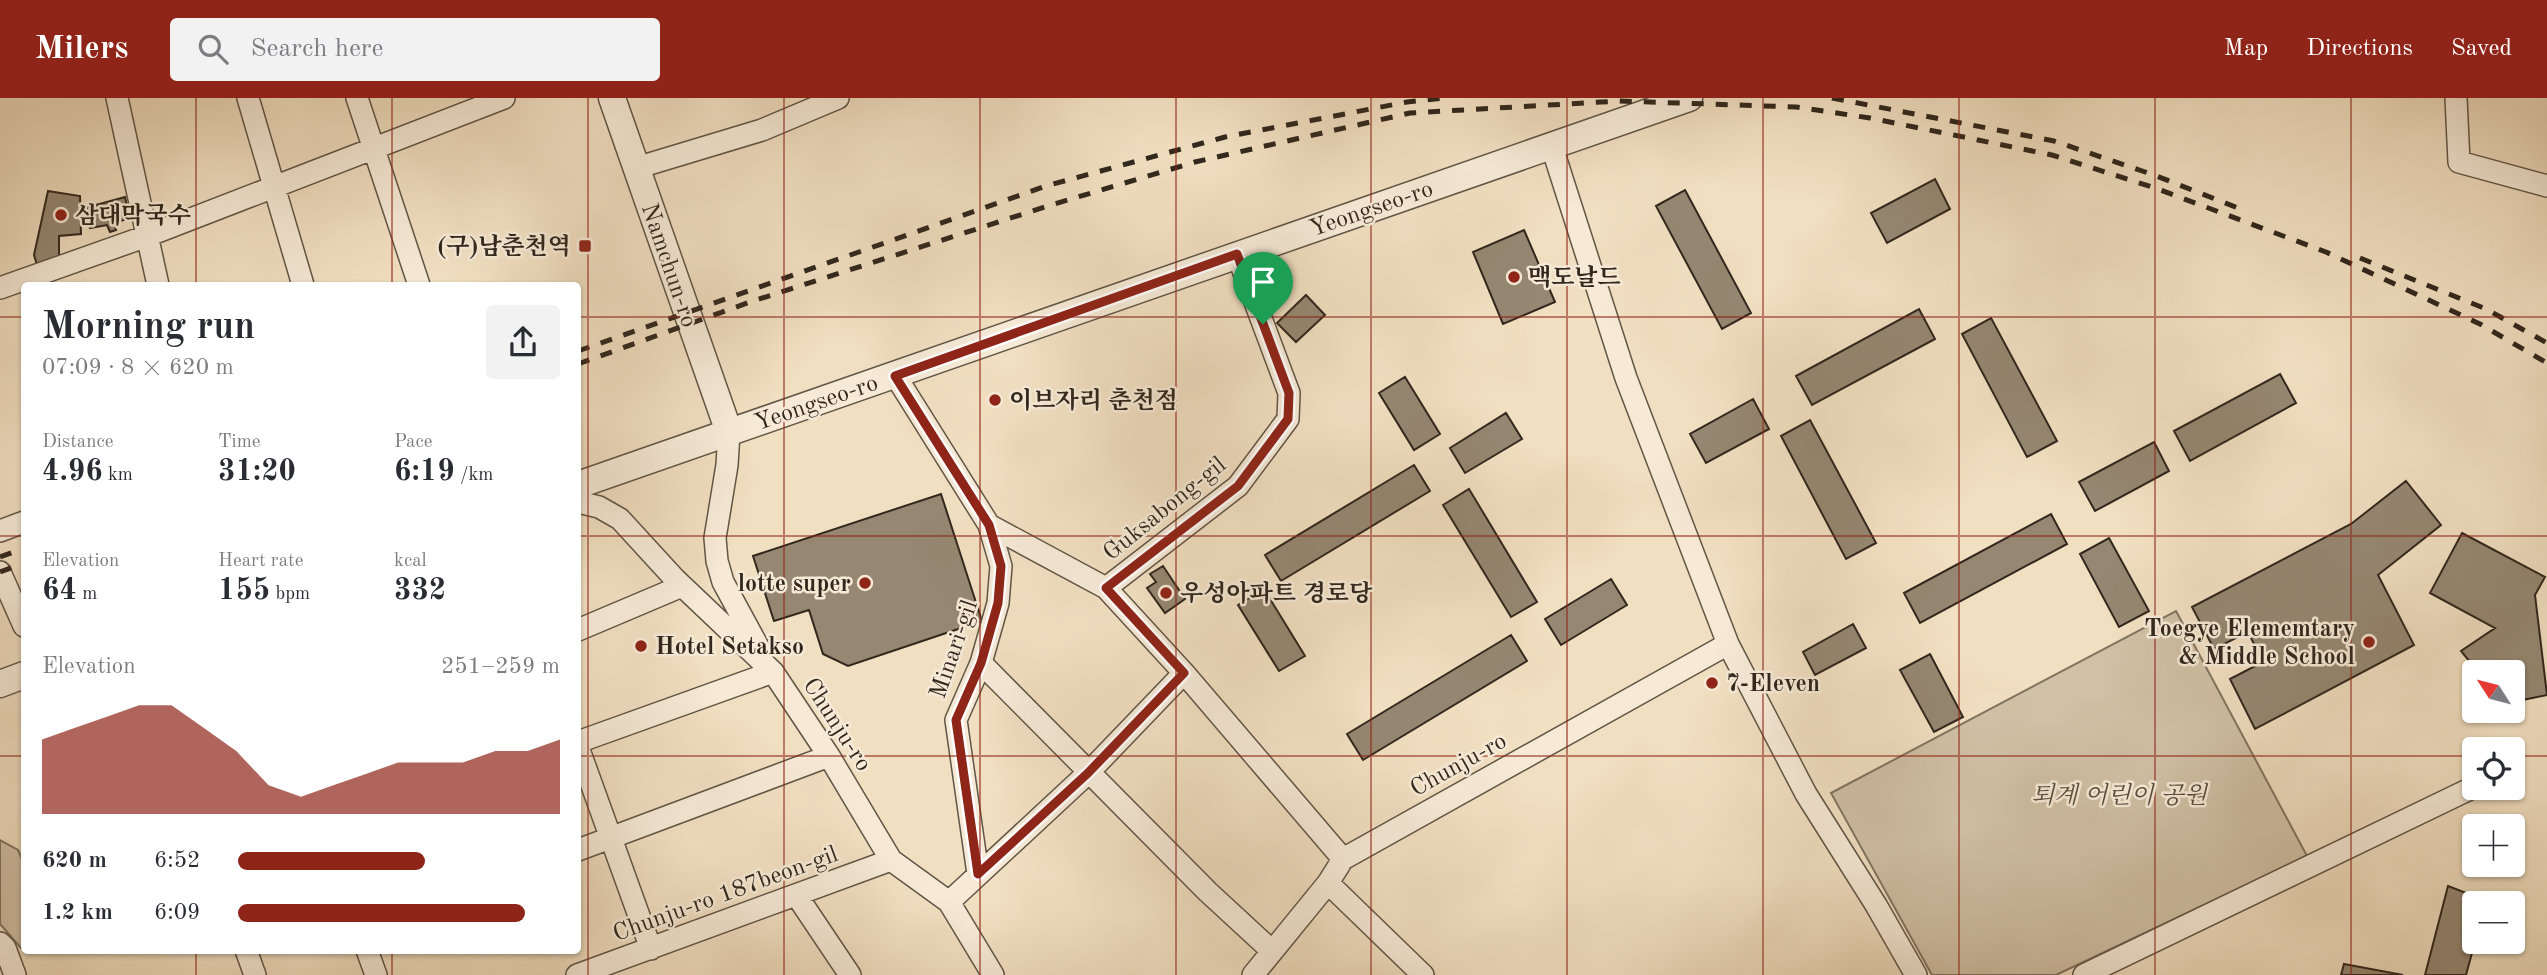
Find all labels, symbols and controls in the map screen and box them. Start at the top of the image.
search box [170,18,660,81]
icon: search [194,30,232,68]
text: Milers [35,33,128,66]
text: Search here [250,36,383,62]
text: Map [2224,37,2268,61]
text: Directions [2306,37,2413,61]
text: Saved [2451,37,2512,61]
street label: Yeongseo-ro [1307,178,1436,242]
street label: Namchun-ro [636,201,701,331]
place label: 삼대막국수 [75,202,191,229]
marker: 삼대막국수 [53,207,69,223]
place label: (구)남춘천역 [437,233,571,260]
marker: (구)남춘천역 [577,238,593,254]
pin [1233,252,1293,324]
icon: arrive [1244,263,1282,301]
place label: 맥도날드 [1528,264,1621,291]
marker: 맥도날드 [1506,269,1522,285]
button: share [486,305,560,379]
text: Morning run [42,309,255,347]
text: 07:09 · 8 × 620 m [42,356,234,379]
street label: Yeongseo-ro [752,372,881,436]
place label: 이브자리 춘천점 [1009,387,1178,414]
marker: 이브자리 춘천점 [987,392,1003,408]
text: Distance [42,433,114,452]
text: Time [218,433,261,452]
text: Pace [394,433,433,452]
street label: Guksabong-gil [1100,453,1231,566]
text: 4.96 [42,457,103,487]
text: 31:20 [218,457,296,487]
text: 6:19 [394,457,455,487]
text: km [103,466,133,485]
text: /km [455,466,493,485]
text: Elevation [42,552,119,571]
text: Heart rate [218,552,303,571]
text: kcal [394,552,427,571]
place label: lotte super [738,573,851,597]
marker: lotte super [857,575,873,591]
text: 64 [42,576,77,606]
text: 155 [218,576,270,606]
text: 332 [394,576,446,606]
place label: 우성아파트 경로당 [1180,580,1373,607]
text: m [77,585,97,604]
text: bpm [270,585,310,604]
marker: 우성아파트 경로당 [1158,585,1174,601]
street label: Minari-gil [927,597,983,702]
place label: Toegye Elememtary & Middle School [2144,618,2355,670]
marker: Toegye Elememtary & Middle School [2361,634,2377,650]
place label: Hotel Setakso [655,636,804,660]
marker: Hotel Setakso [633,638,649,654]
text: Elevation [42,655,136,678]
text: 251–259 m [441,655,560,678]
north arrow [2462,660,2525,723]
map controls [2462,660,2525,954]
place label: 7-Eleven [1726,673,1820,697]
street label: Chunju-ro [797,674,875,776]
marker: 7-Eleven [1704,675,1720,691]
street label: Chunju-ro [1407,730,1511,802]
button: locate [2462,737,2525,800]
park label: 퇴계 어린이 공원 [2031,782,2209,809]
button: + [2462,814,2525,877]
street label: Chunju-ro 187beon-gil [610,843,841,947]
text: 620 m [42,849,107,872]
text: 6:52 [154,849,200,872]
button: − [2462,891,2525,954]
text: 1.2 km [42,901,113,924]
text: 6:09 [154,901,200,924]

